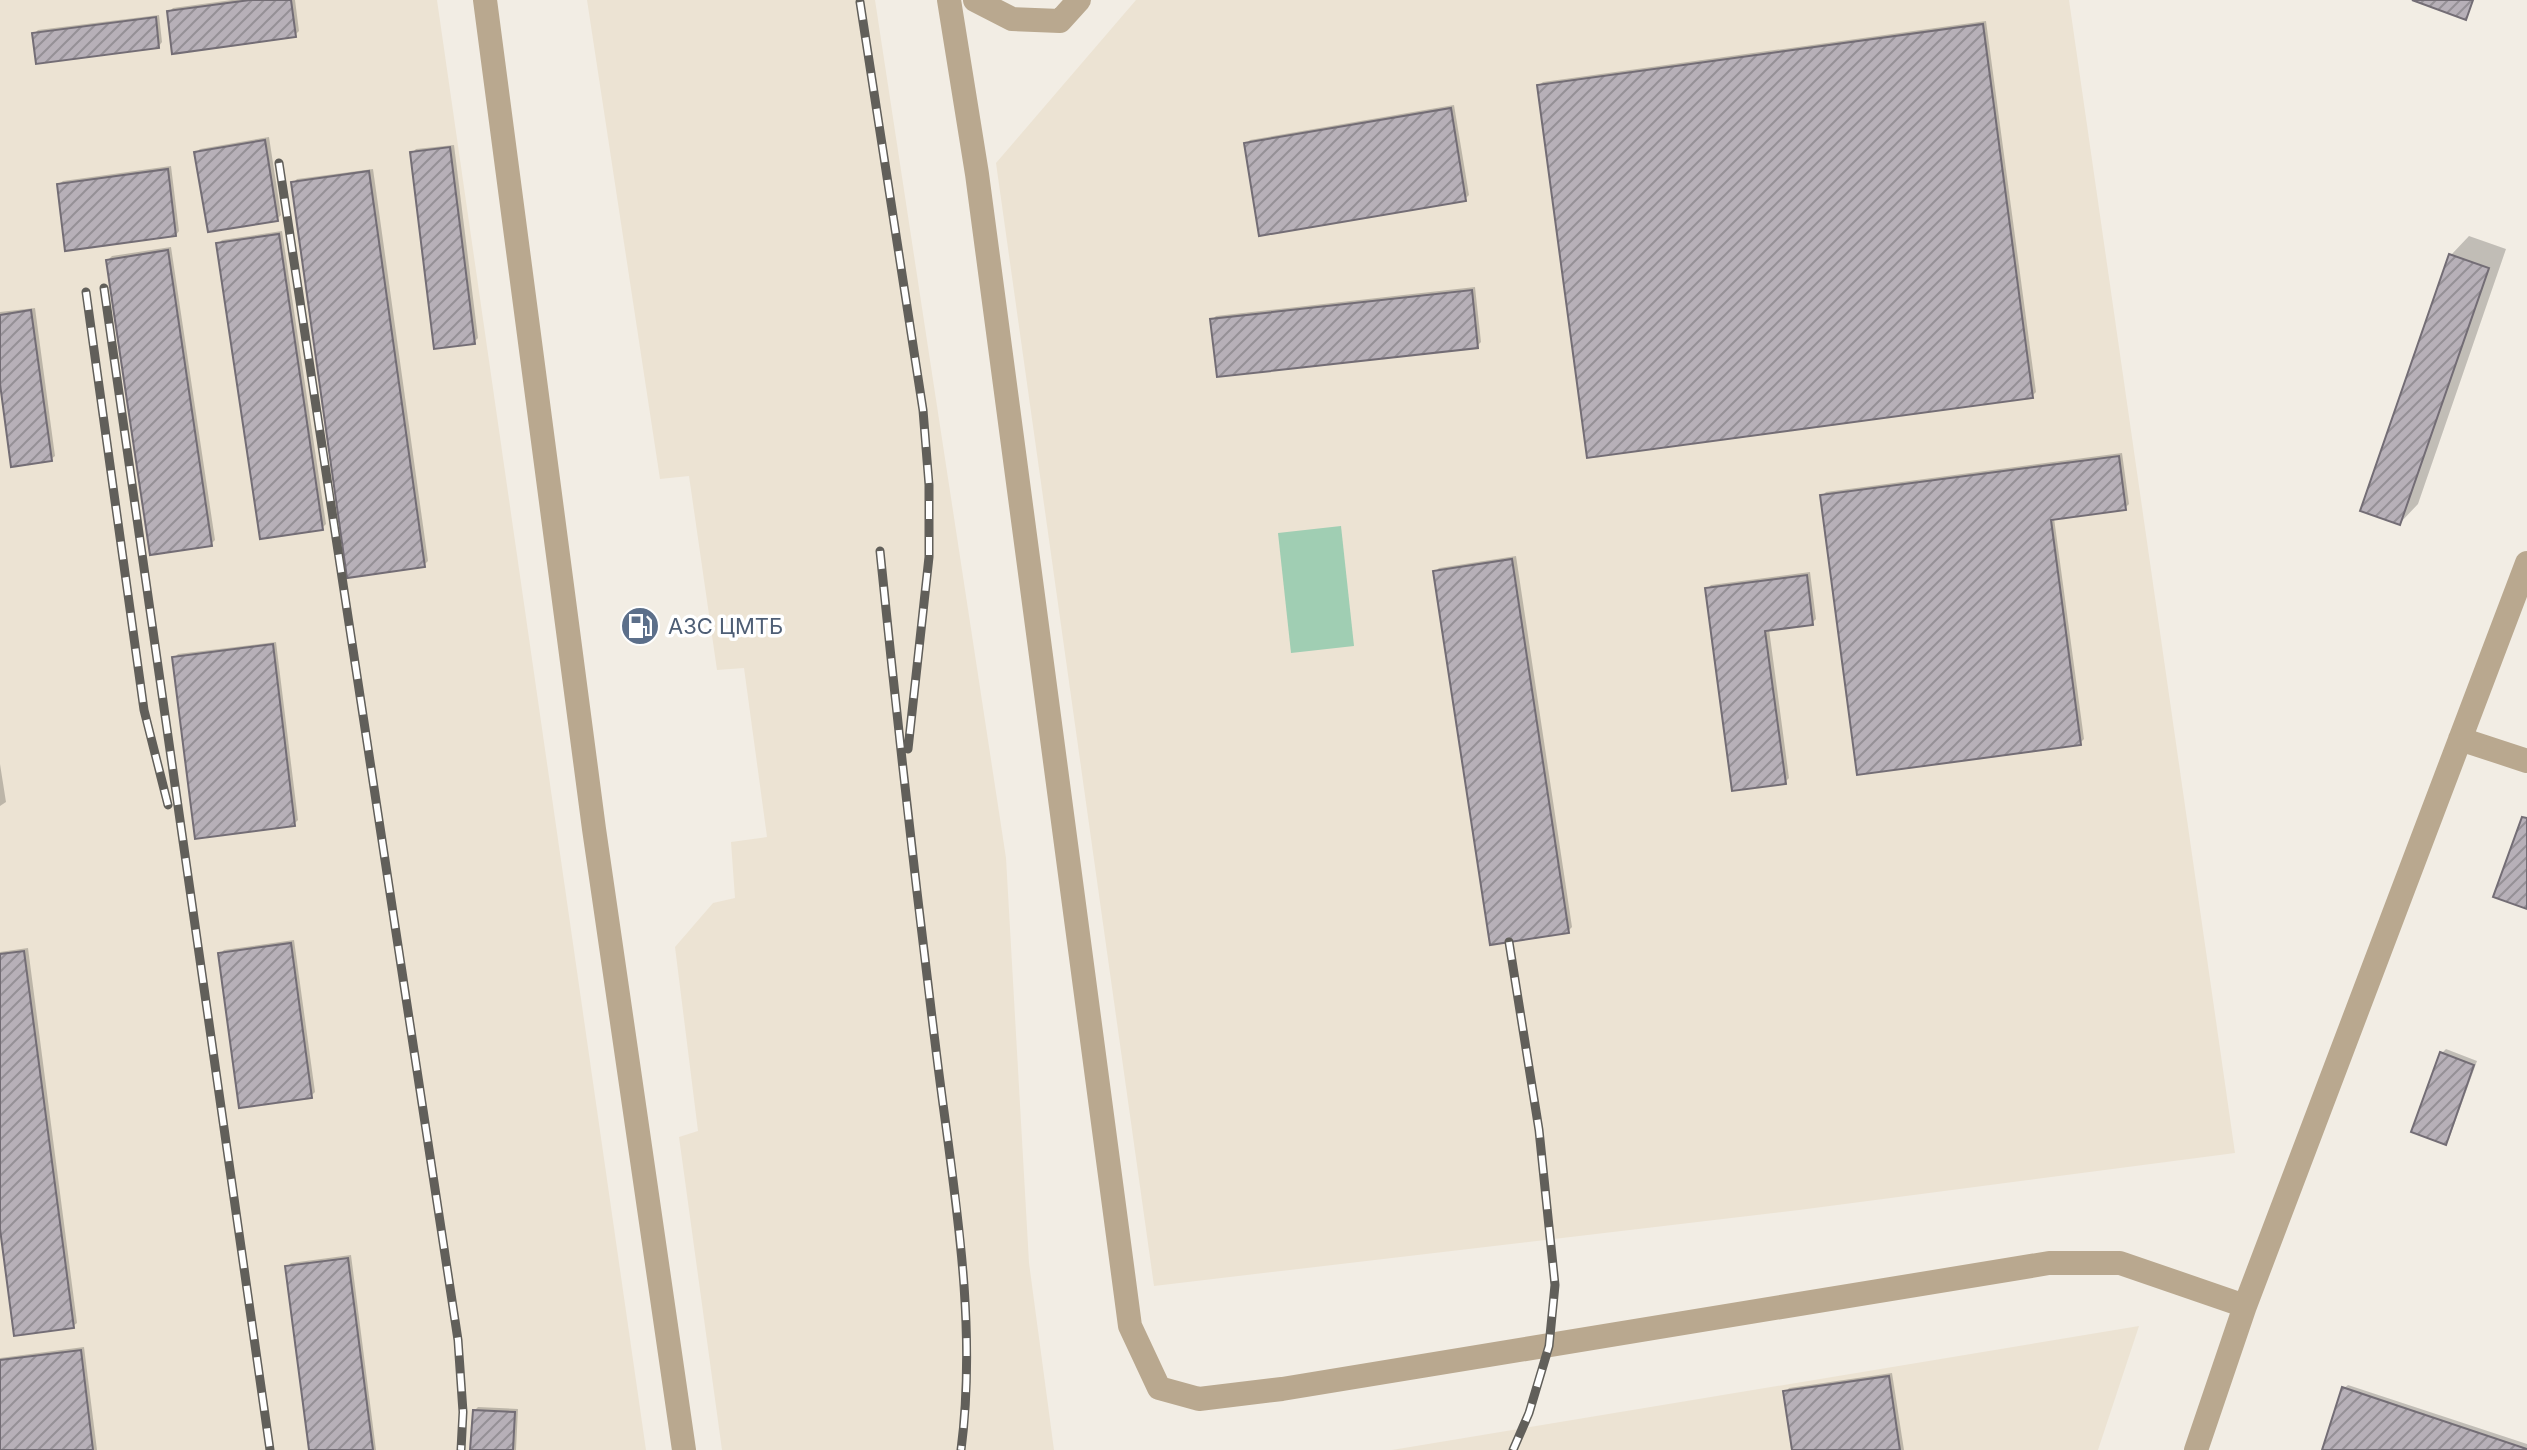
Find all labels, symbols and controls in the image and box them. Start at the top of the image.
fuel station icon: АЗС ЦМТБ [619,605,661,647]
place label: АЗС ЦМТБ [668,613,783,639]

